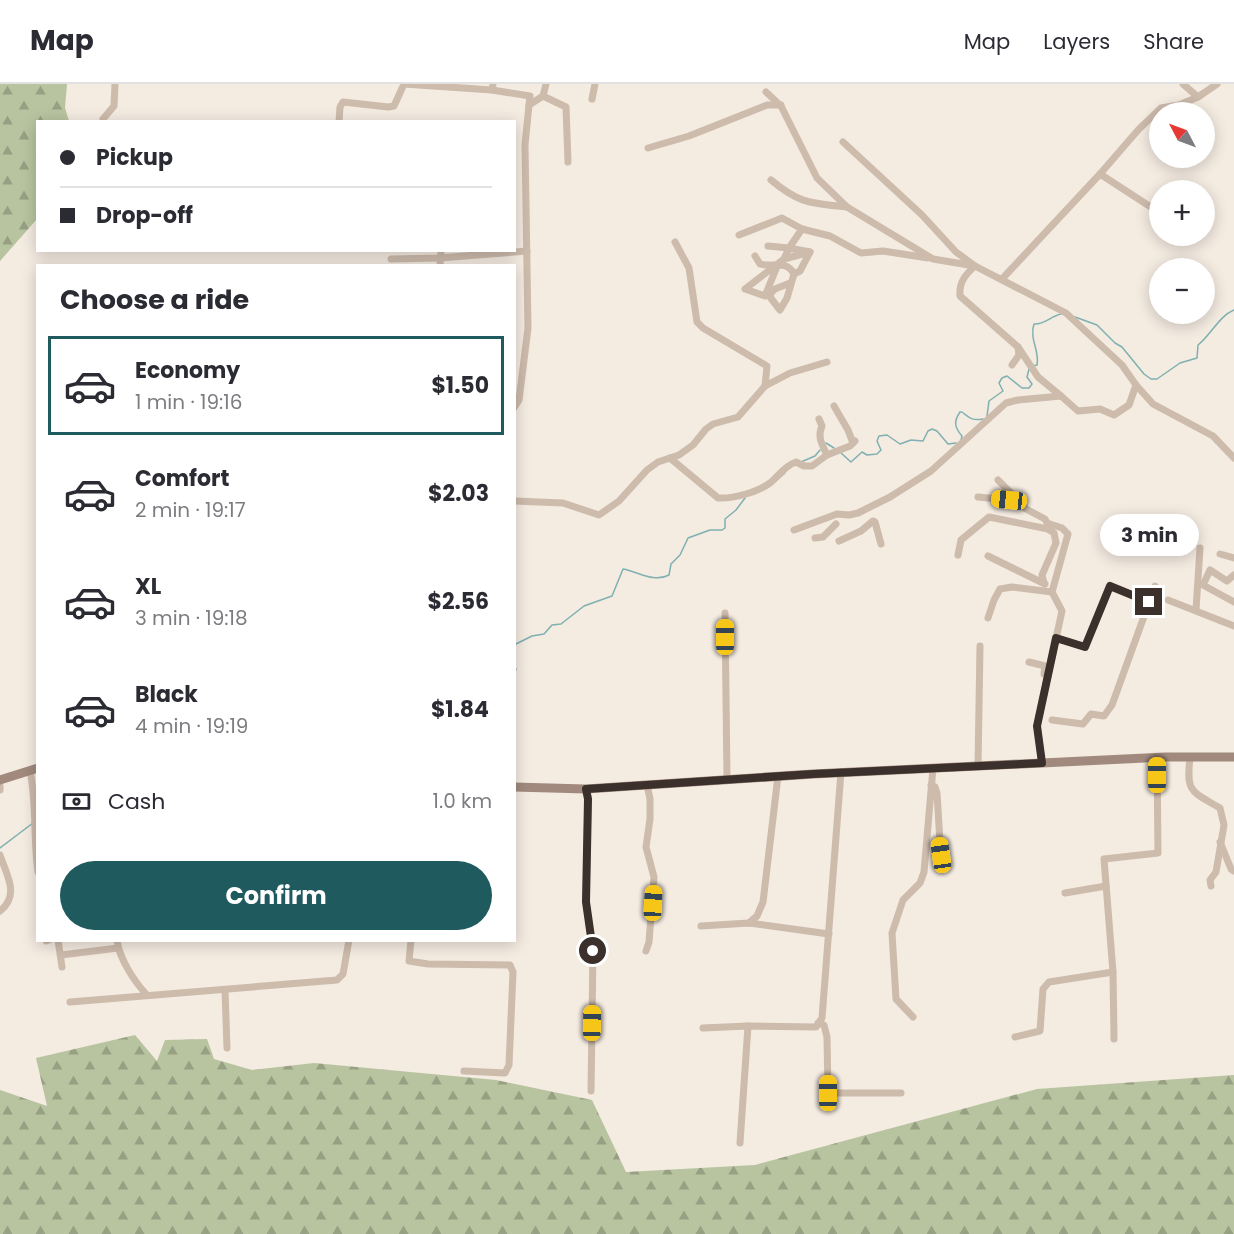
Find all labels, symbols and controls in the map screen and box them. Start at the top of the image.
text: Map [30,21,94,60]
text: Map [964,27,1010,56]
text: Layers [1043,27,1110,56]
text: Share [1143,27,1204,56]
north arrow [1149,102,1215,168]
map controls [1149,102,1215,324]
text: Pickup [96,142,173,173]
button: + [1149,180,1215,246]
text: Drop-off [96,200,193,231]
button: − [1149,258,1215,324]
text: Choose a ride [60,281,249,318]
text: Economy [135,355,240,386]
icon: car [63,359,117,413]
text: $1.50 [431,370,489,401]
text: 1 min · 19:16 [135,388,242,416]
text: Comfort [135,463,229,494]
icon: car [63,467,117,521]
text: $2.03 [428,478,489,509]
car [990,489,1028,511]
text: 2 min · 19:17 [135,496,246,524]
callout: 3 min [1100,515,1198,557]
text: 3 min [1121,521,1178,549]
text: XL [135,571,161,602]
icon: car [63,575,117,629]
text: $2.56 [427,586,489,617]
route end [1135,588,1162,615]
text: 3 min · 19:18 [135,604,248,632]
car [716,619,734,655]
text: Black [135,679,198,710]
icon: car [63,683,117,737]
text: $1.84 [431,694,489,725]
text: 4 min · 19:19 [135,712,248,740]
car [1148,757,1166,793]
icon: cash [60,785,93,818]
text: Cash [108,786,165,817]
text: 1.0 km [433,787,492,815]
car [930,836,952,874]
button: Confirm [60,861,492,930]
car [643,885,663,921]
route start [579,937,606,964]
car [583,1005,601,1041]
car [819,1075,837,1111]

